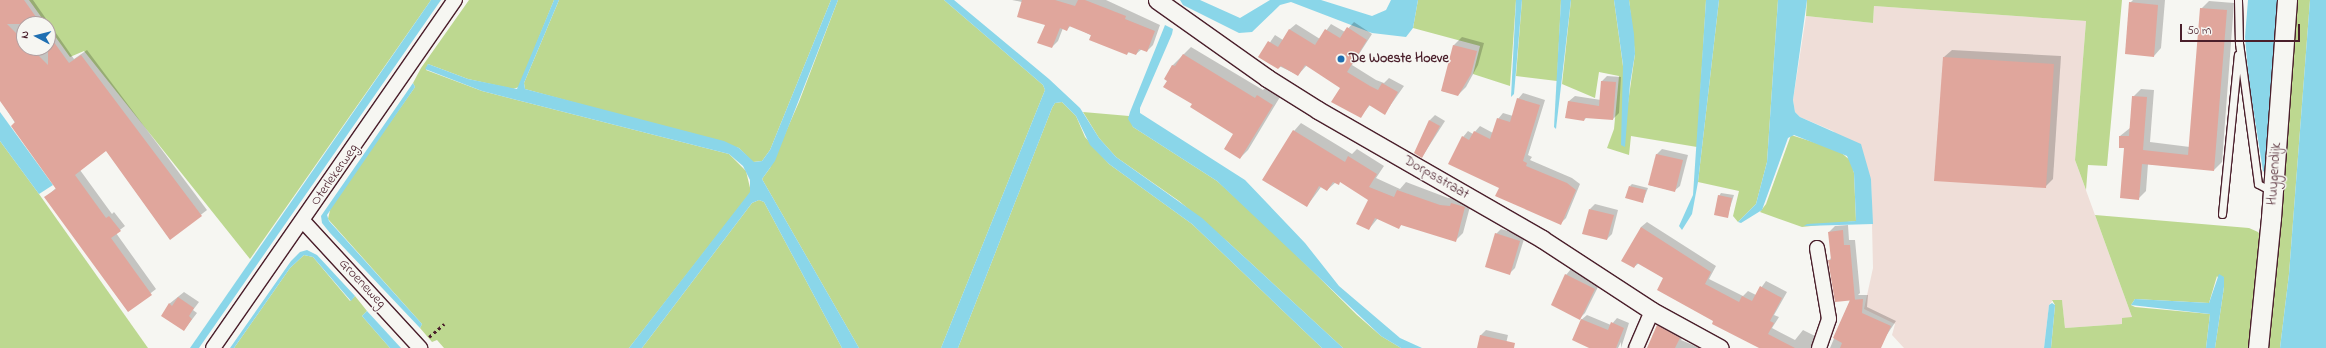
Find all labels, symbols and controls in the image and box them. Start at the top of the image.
north arrow [16,16,56,56]
scale bar [2182,16,2302,42]
text: 50 m [2187,22,2211,40]
text: N [17,30,33,39]
place label: De Woeste Hoeve [1349,51,1449,67]
marker: De Woeste Hoeve [1336,54,1346,64]
street label: Oterlekerweg [308,141,362,209]
street label: Huygendijk [2264,142,2286,206]
street label: Dorpsstraat [1400,153,1472,203]
street label: Groeneweg [335,256,389,312]

